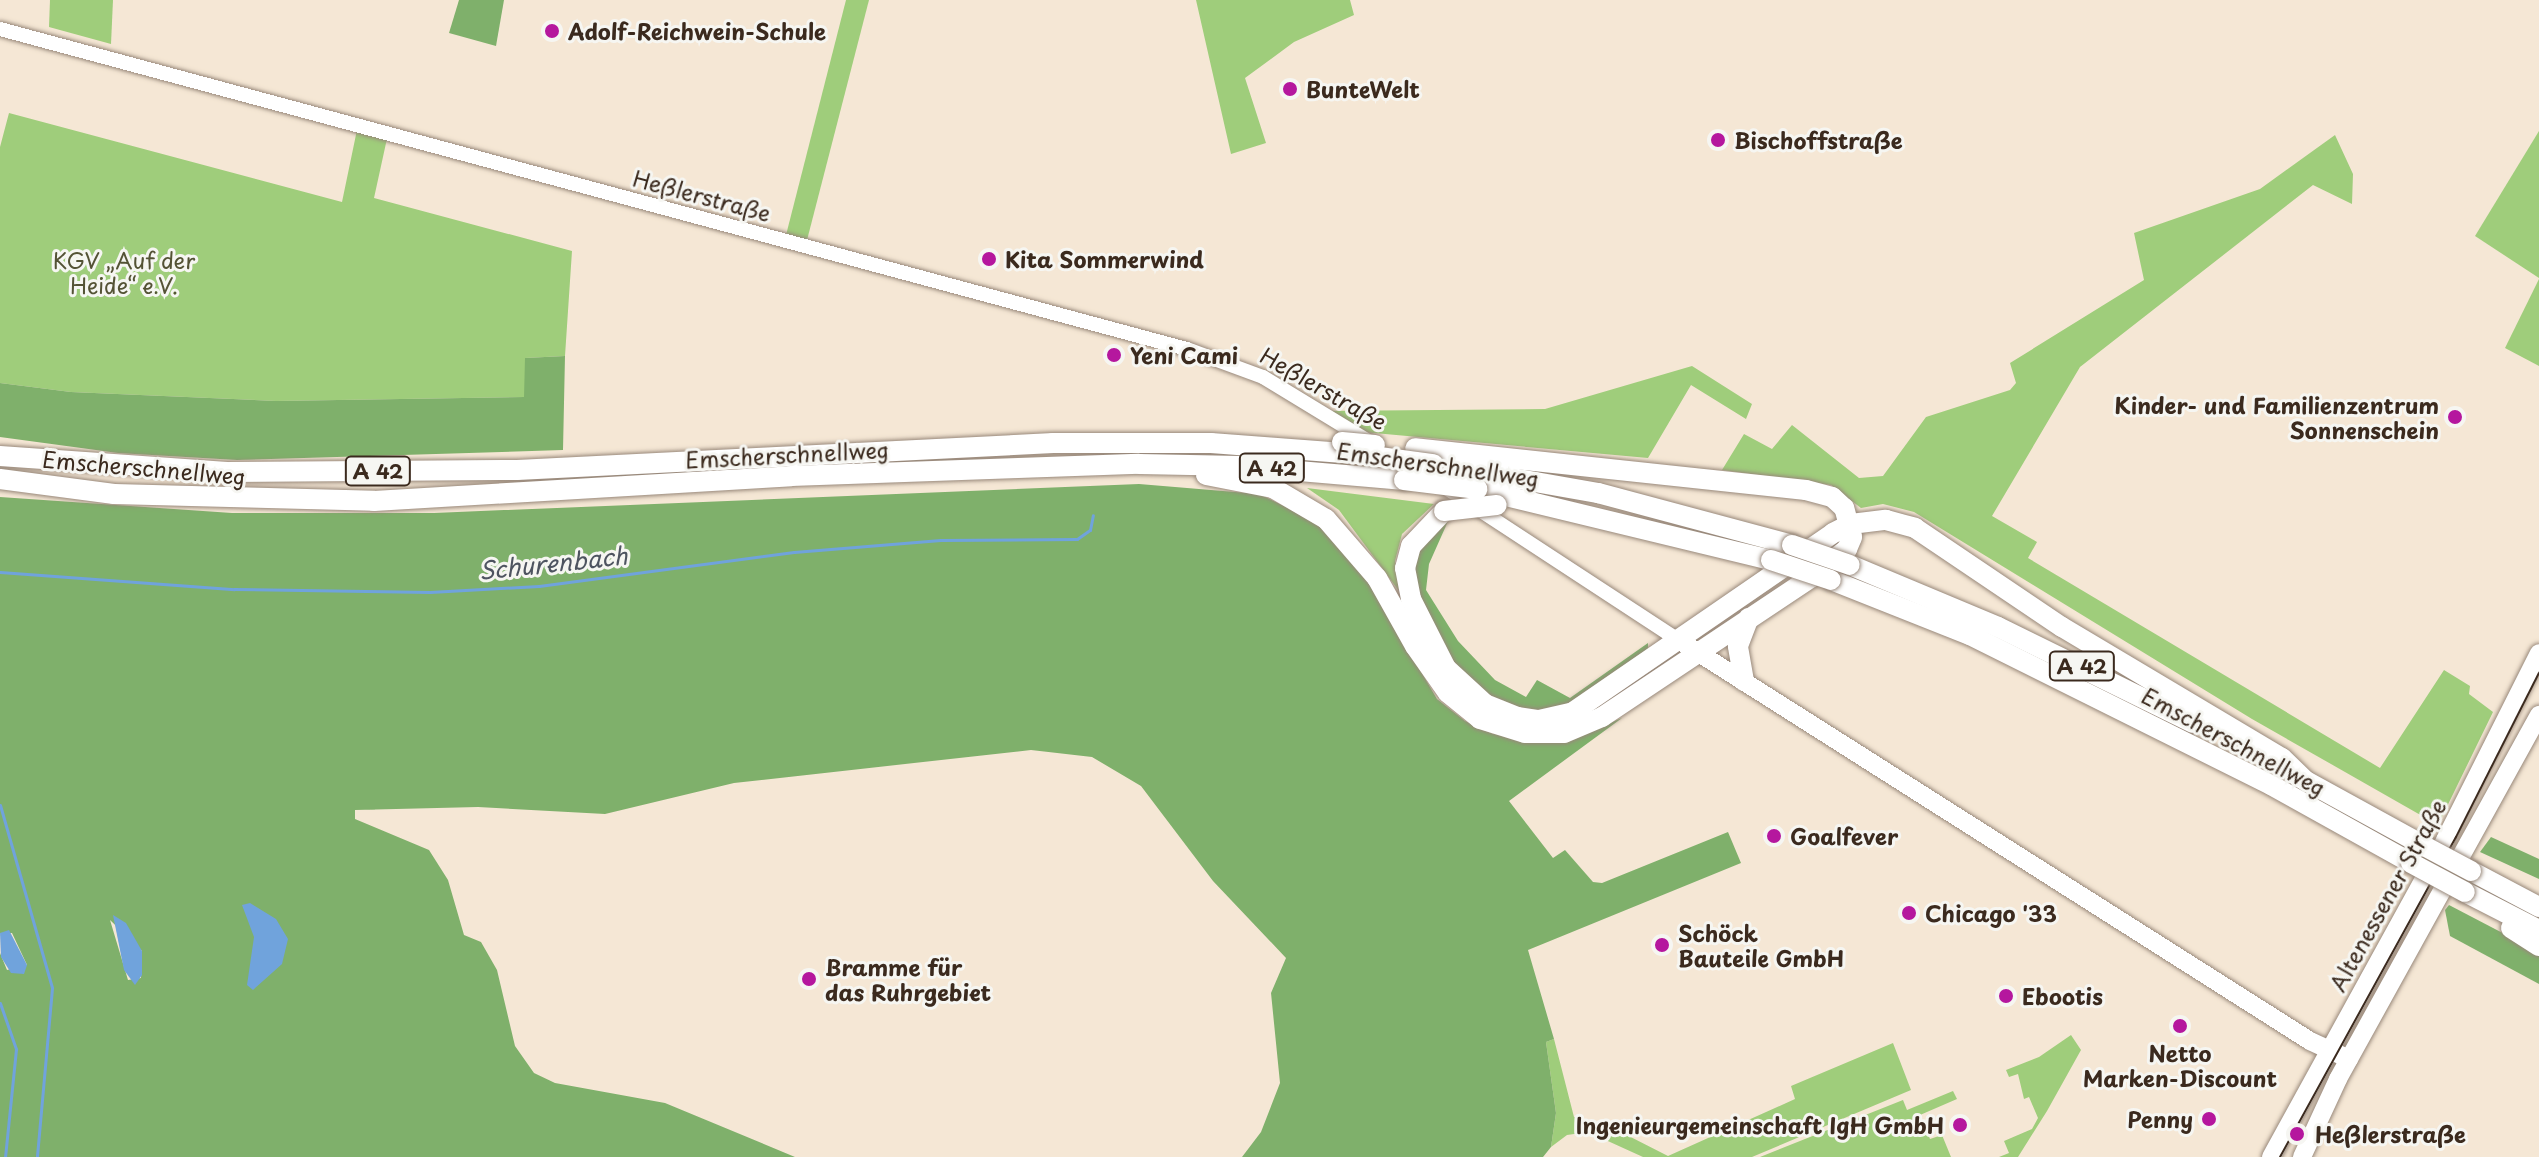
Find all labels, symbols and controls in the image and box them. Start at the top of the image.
place label: Adolf-Reichwein-Schule [568,18,826,44]
marker: Adolf-Reichwein-Schule [543,22,561,40]
place label: BunteWelt [1306,76,1420,102]
marker: BunteWelt [1281,80,1299,98]
place label: Bischoffstraße [1734,127,1903,153]
marker: Bischoffstraße [1709,131,1727,149]
street label: Heßlerstraße [630,164,774,226]
park label: KGV „Auf der Heide“ e.V. [52,246,196,298]
place label: Kita Sommerwind [1005,246,1205,272]
marker: Kita Sommerwind [980,250,998,268]
street label: Heßlerstraße [1256,341,1392,435]
place label: Yeni Cami [1130,342,1239,368]
marker: Yeni Cami [1105,346,1123,364]
place label: Kinder- und Familienzentrum Sonnenschein [2115,391,2439,442]
marker: Kinder- und Familienzentrum Sonnenschein [2446,408,2464,426]
street label: Emscherschnellweg [684,435,890,473]
street label: Emscherschnellweg [1335,437,1541,491]
street label: Emscherschnellweg [41,445,247,489]
road number: A 42 [1238,452,1306,484]
road number: A 42 [344,455,412,487]
water label: Schurenbach [477,541,629,585]
road number: A 42 [2048,650,2116,682]
street label: Emscherschnellweg [2138,681,2330,801]
street label: Altenessener Straße [2323,794,2451,996]
place label: Goalfever [1790,823,1898,849]
marker: Goalfever [1765,827,1783,845]
place label: Chicago '33 [1925,900,2056,926]
marker: Chicago '33 [1900,904,1918,922]
place label: Schöck Bauteile GmbH [1678,919,1846,970]
marker: Schöck Bauteile GmbH [1653,936,1671,954]
place label: Bramme für das Ruhrgebiet [825,953,990,1004]
marker: Bramme für das Ruhrgebiet [800,970,818,988]
place label: Ebootis [2022,983,2103,1009]
marker: Ebootis [1997,987,2015,1005]
marker: Netto Marken-Discount [2171,1017,2189,1035]
place label: Netto Marken-Discount [2083,1039,2277,1090]
place label: Penny [2127,1106,2193,1132]
marker: Penny [2200,1110,2218,1128]
place label: Ingenieurgemeinschaft IgH GmbH [1576,1112,1944,1138]
marker: Ingenieurgemeinschaft IgH GmbH [1951,1116,1969,1134]
place label: Heßlerstraße [2315,1121,2466,1147]
marker: Heßlerstraße [2286,1123,2308,1145]

